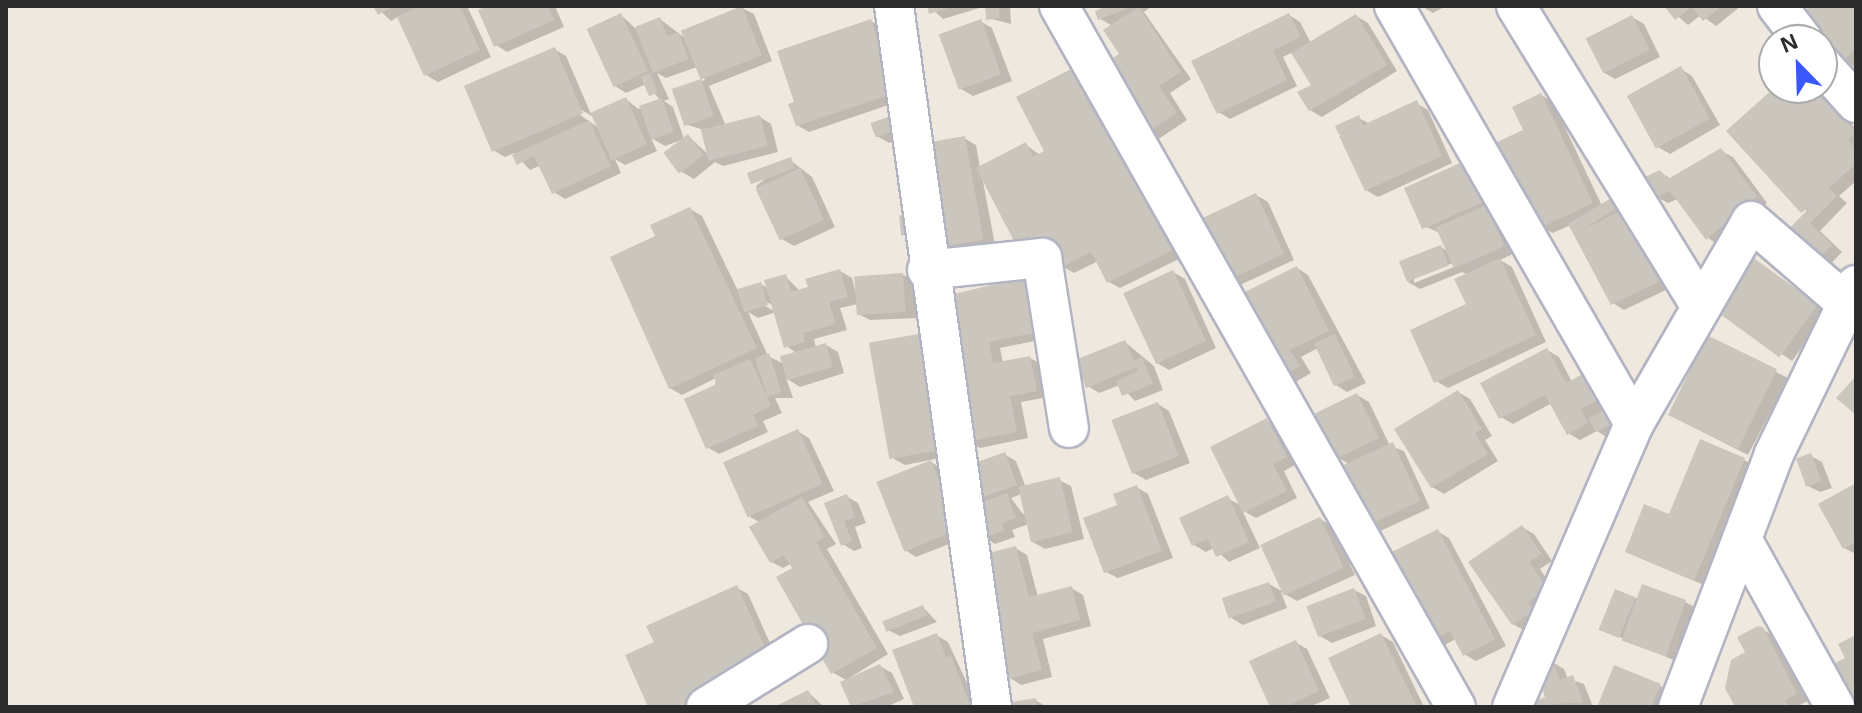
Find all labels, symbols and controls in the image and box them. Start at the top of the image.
north arrow [1758,24,1838,104]
text: N [1777,29,1801,58]

